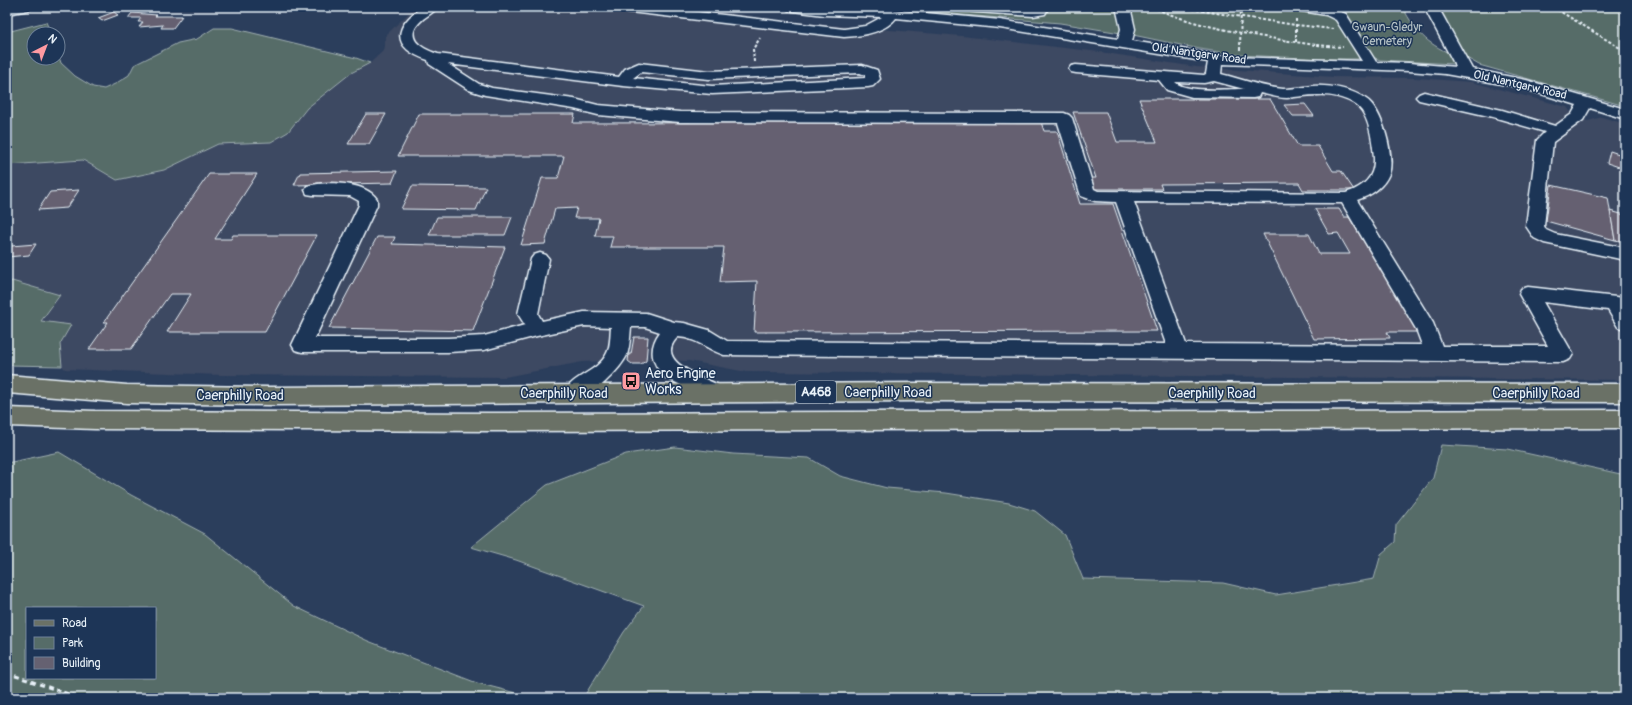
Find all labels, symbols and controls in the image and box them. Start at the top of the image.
park label: Gwaun-Gledyr Cemetery [1351,20,1423,49]
north arrow [26,26,66,66]
text: N [45,32,60,47]
street label: Old Nantgarw Road [1151,40,1247,68]
street label: Old Nantgarw Road [1472,67,1568,103]
place label: Aero Engine Works [645,365,716,398]
bus stop icon: Aero Engine Works [620,370,642,392]
road number: A468 [796,381,836,403]
street label: Caerphilly Road [844,384,932,401]
street label: Caerphilly Road [520,385,608,402]
street label: Caerphilly Road [1168,385,1256,402]
street label: Caerphilly Road [1492,385,1580,402]
street label: Caerphilly Road [196,387,284,404]
legend [26,607,156,679]
text: Road [62,616,87,631]
text: Park [62,636,83,651]
text: Building [62,656,101,671]

